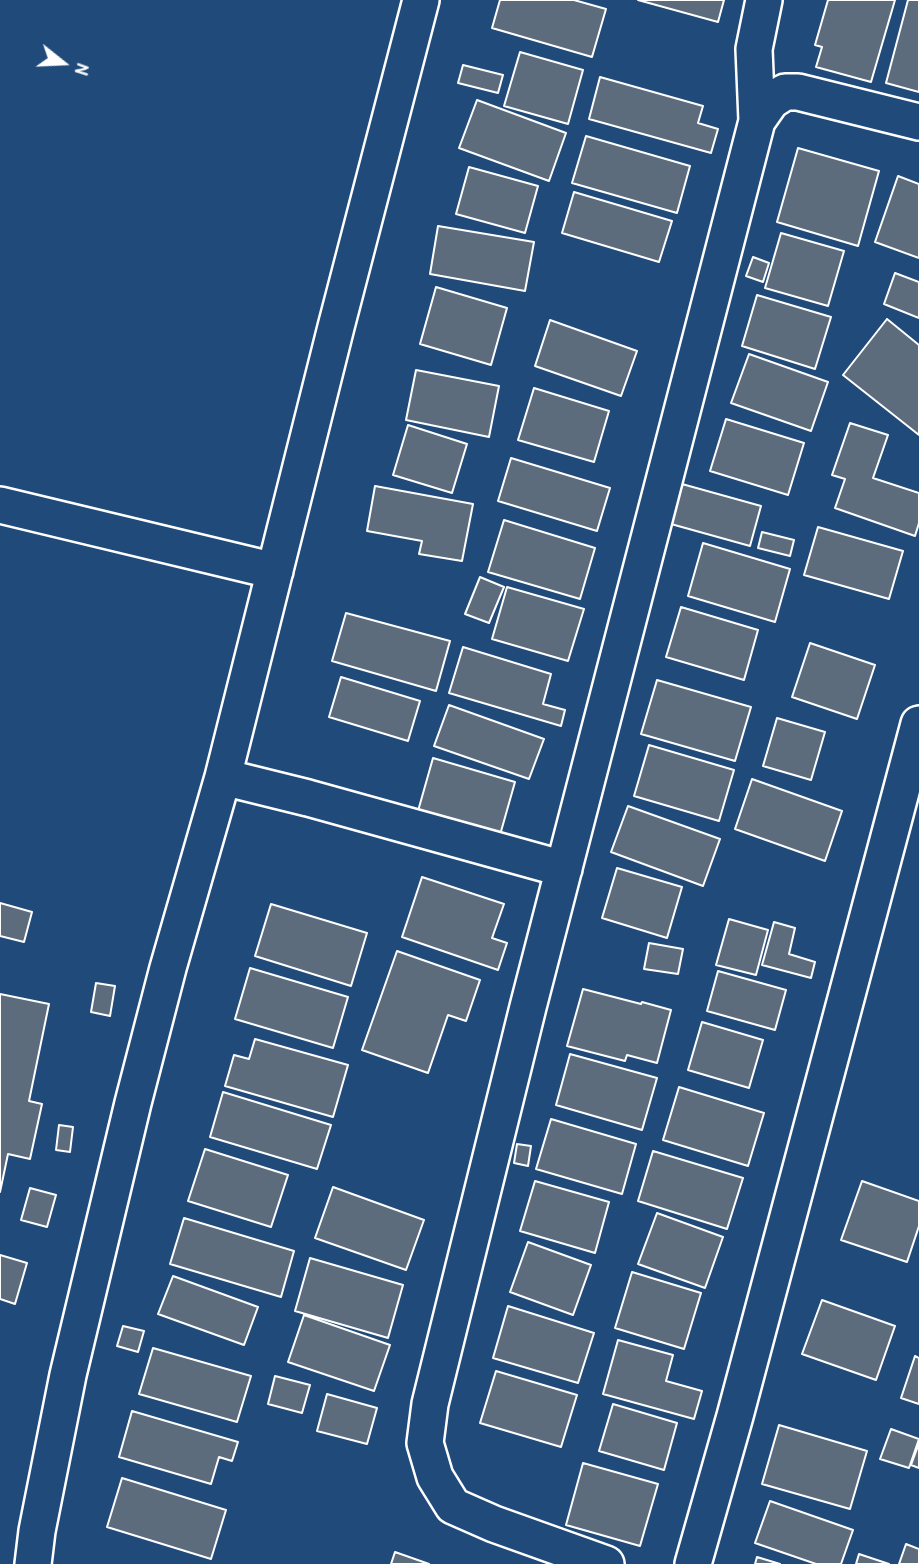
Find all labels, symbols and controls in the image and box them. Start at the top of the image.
north arrow [28,28,98,98]
text: N [69,61,97,78]

